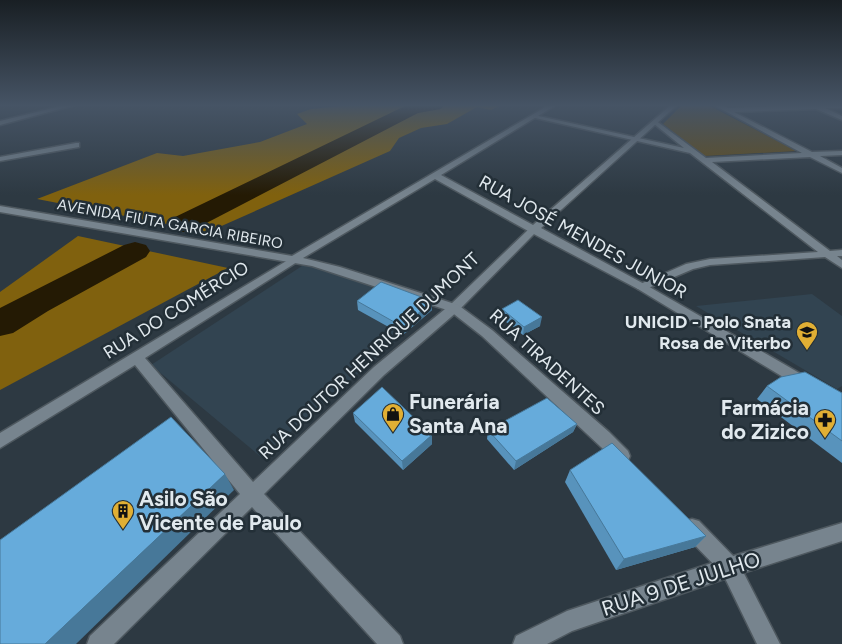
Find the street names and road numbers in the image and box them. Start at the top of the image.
street label: RUA JOSÉ MENDES JUNIOR [475,171,691,303]
street label: AVENIDA FIUTA GARCIA RIBEIRO [56,195,284,253]
street label: RUA DOUTOR HENRIQUE DUMONT [254,248,484,464]
street label: RUA DO COMÉRCIO [99,256,253,364]
street label: RUA TIRADENTES [485,304,609,420]
street label: RUA 9 DE JULHO [598,546,763,621]

